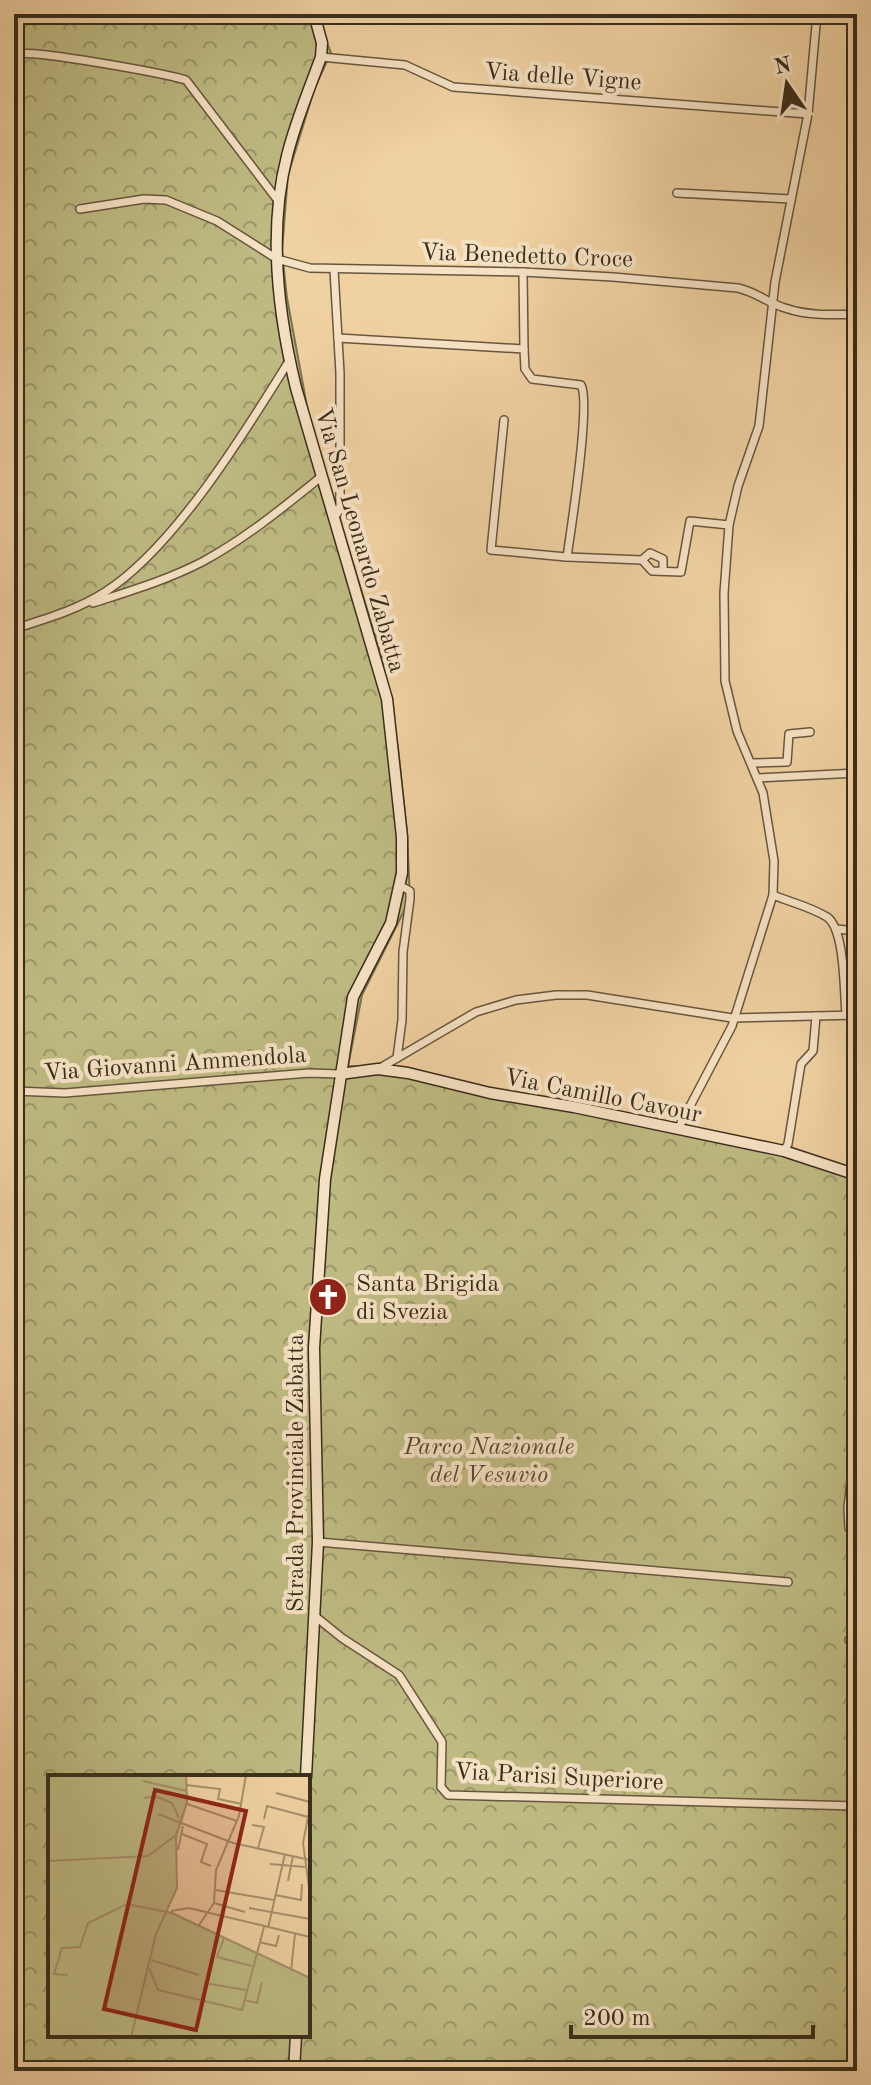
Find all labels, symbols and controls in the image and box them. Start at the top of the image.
north arrow [747,44,827,124]
text: N [772,54,794,79]
street label: Via delle Vigne [483,61,642,95]
street label: Via Benedetto Croce [420,241,634,273]
street label: Via San Leonardo Zabatta [310,406,408,676]
street label: Via Giovanni Ammendola [43,1044,307,1086]
street label: Via Camillo Cavour [502,1066,704,1128]
place label: Santa Brigida di Svezia [356,1273,500,1325]
church icon: Santa Brigida di Svezia [307,1276,349,1318]
street label: Strada Provinciale Zabatta [285,1334,309,1612]
park label: Parco Nazionale del Vesuvio [403,1436,574,1488]
street label: Via Parisi Superiore [453,1761,664,1795]
inset map [48,1775,310,2037]
scale bar [571,1989,813,2039]
text: 200 m [583,2007,651,2031]

